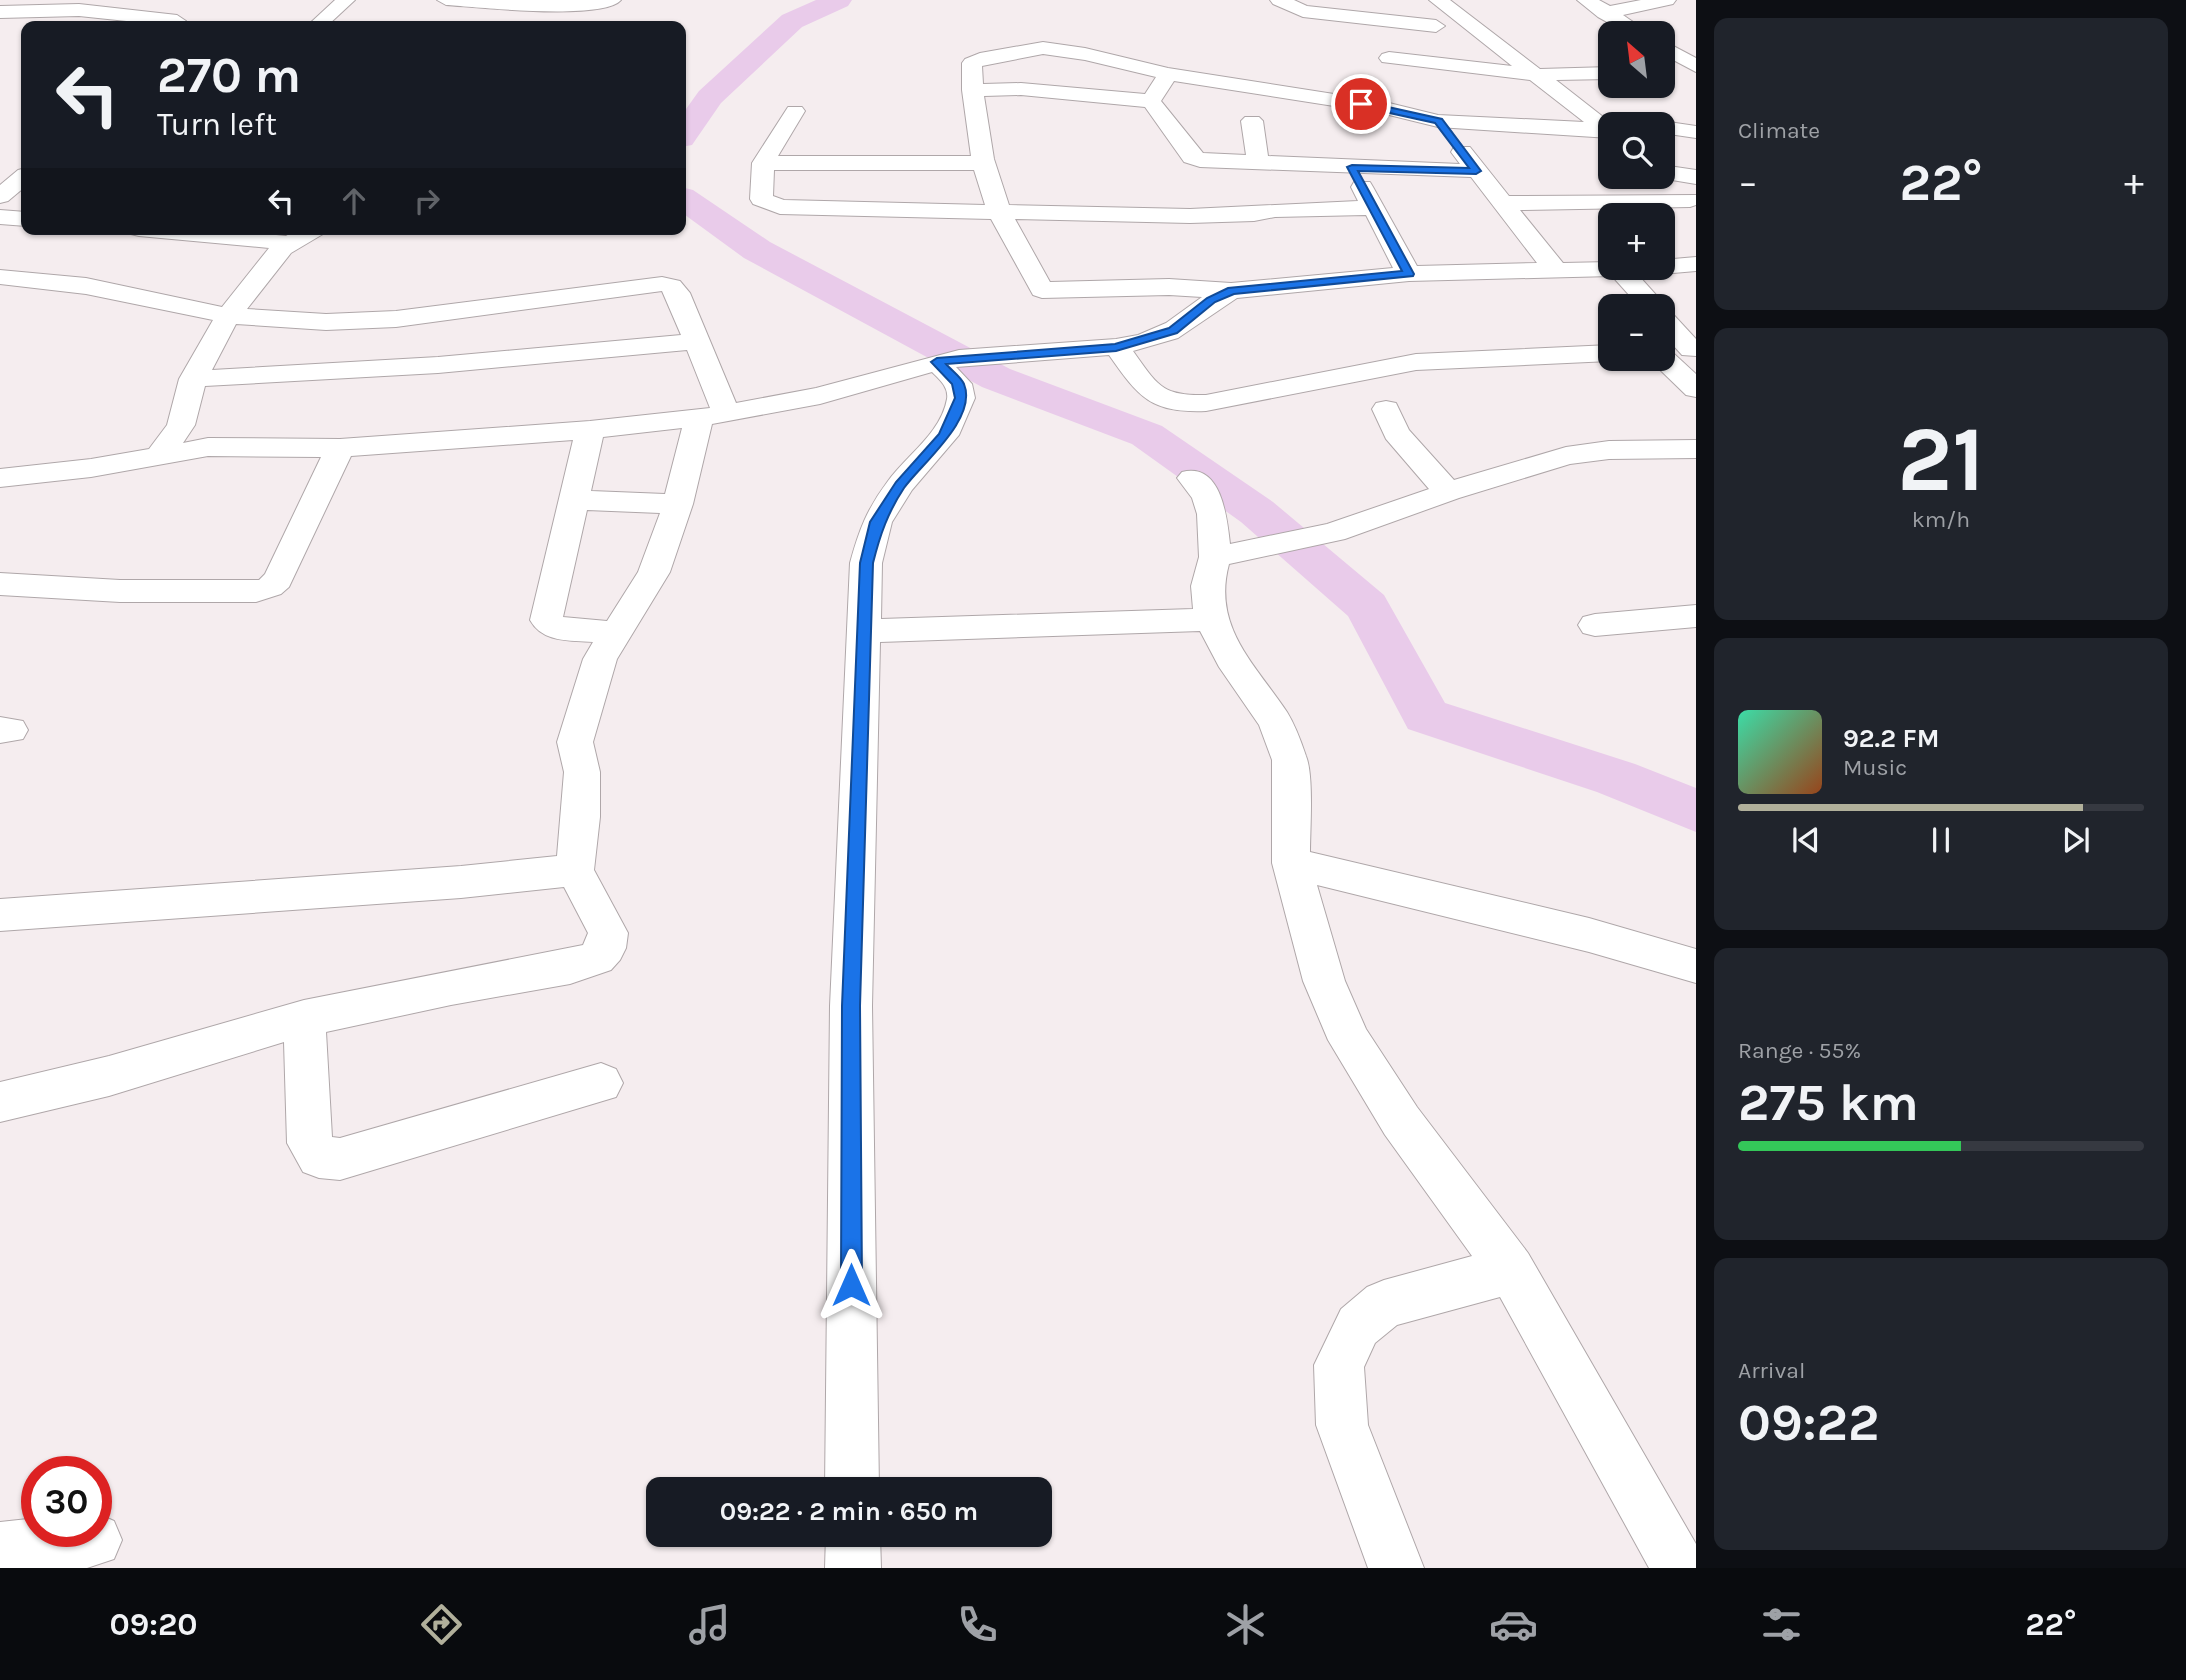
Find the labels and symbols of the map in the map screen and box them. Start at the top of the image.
north arrow [1598,21,1675,98]
pin [1331,74,1391,134]
position arrow [814,1248,888,1322]
speed limit sign: 30 [21,1456,112,1547]

